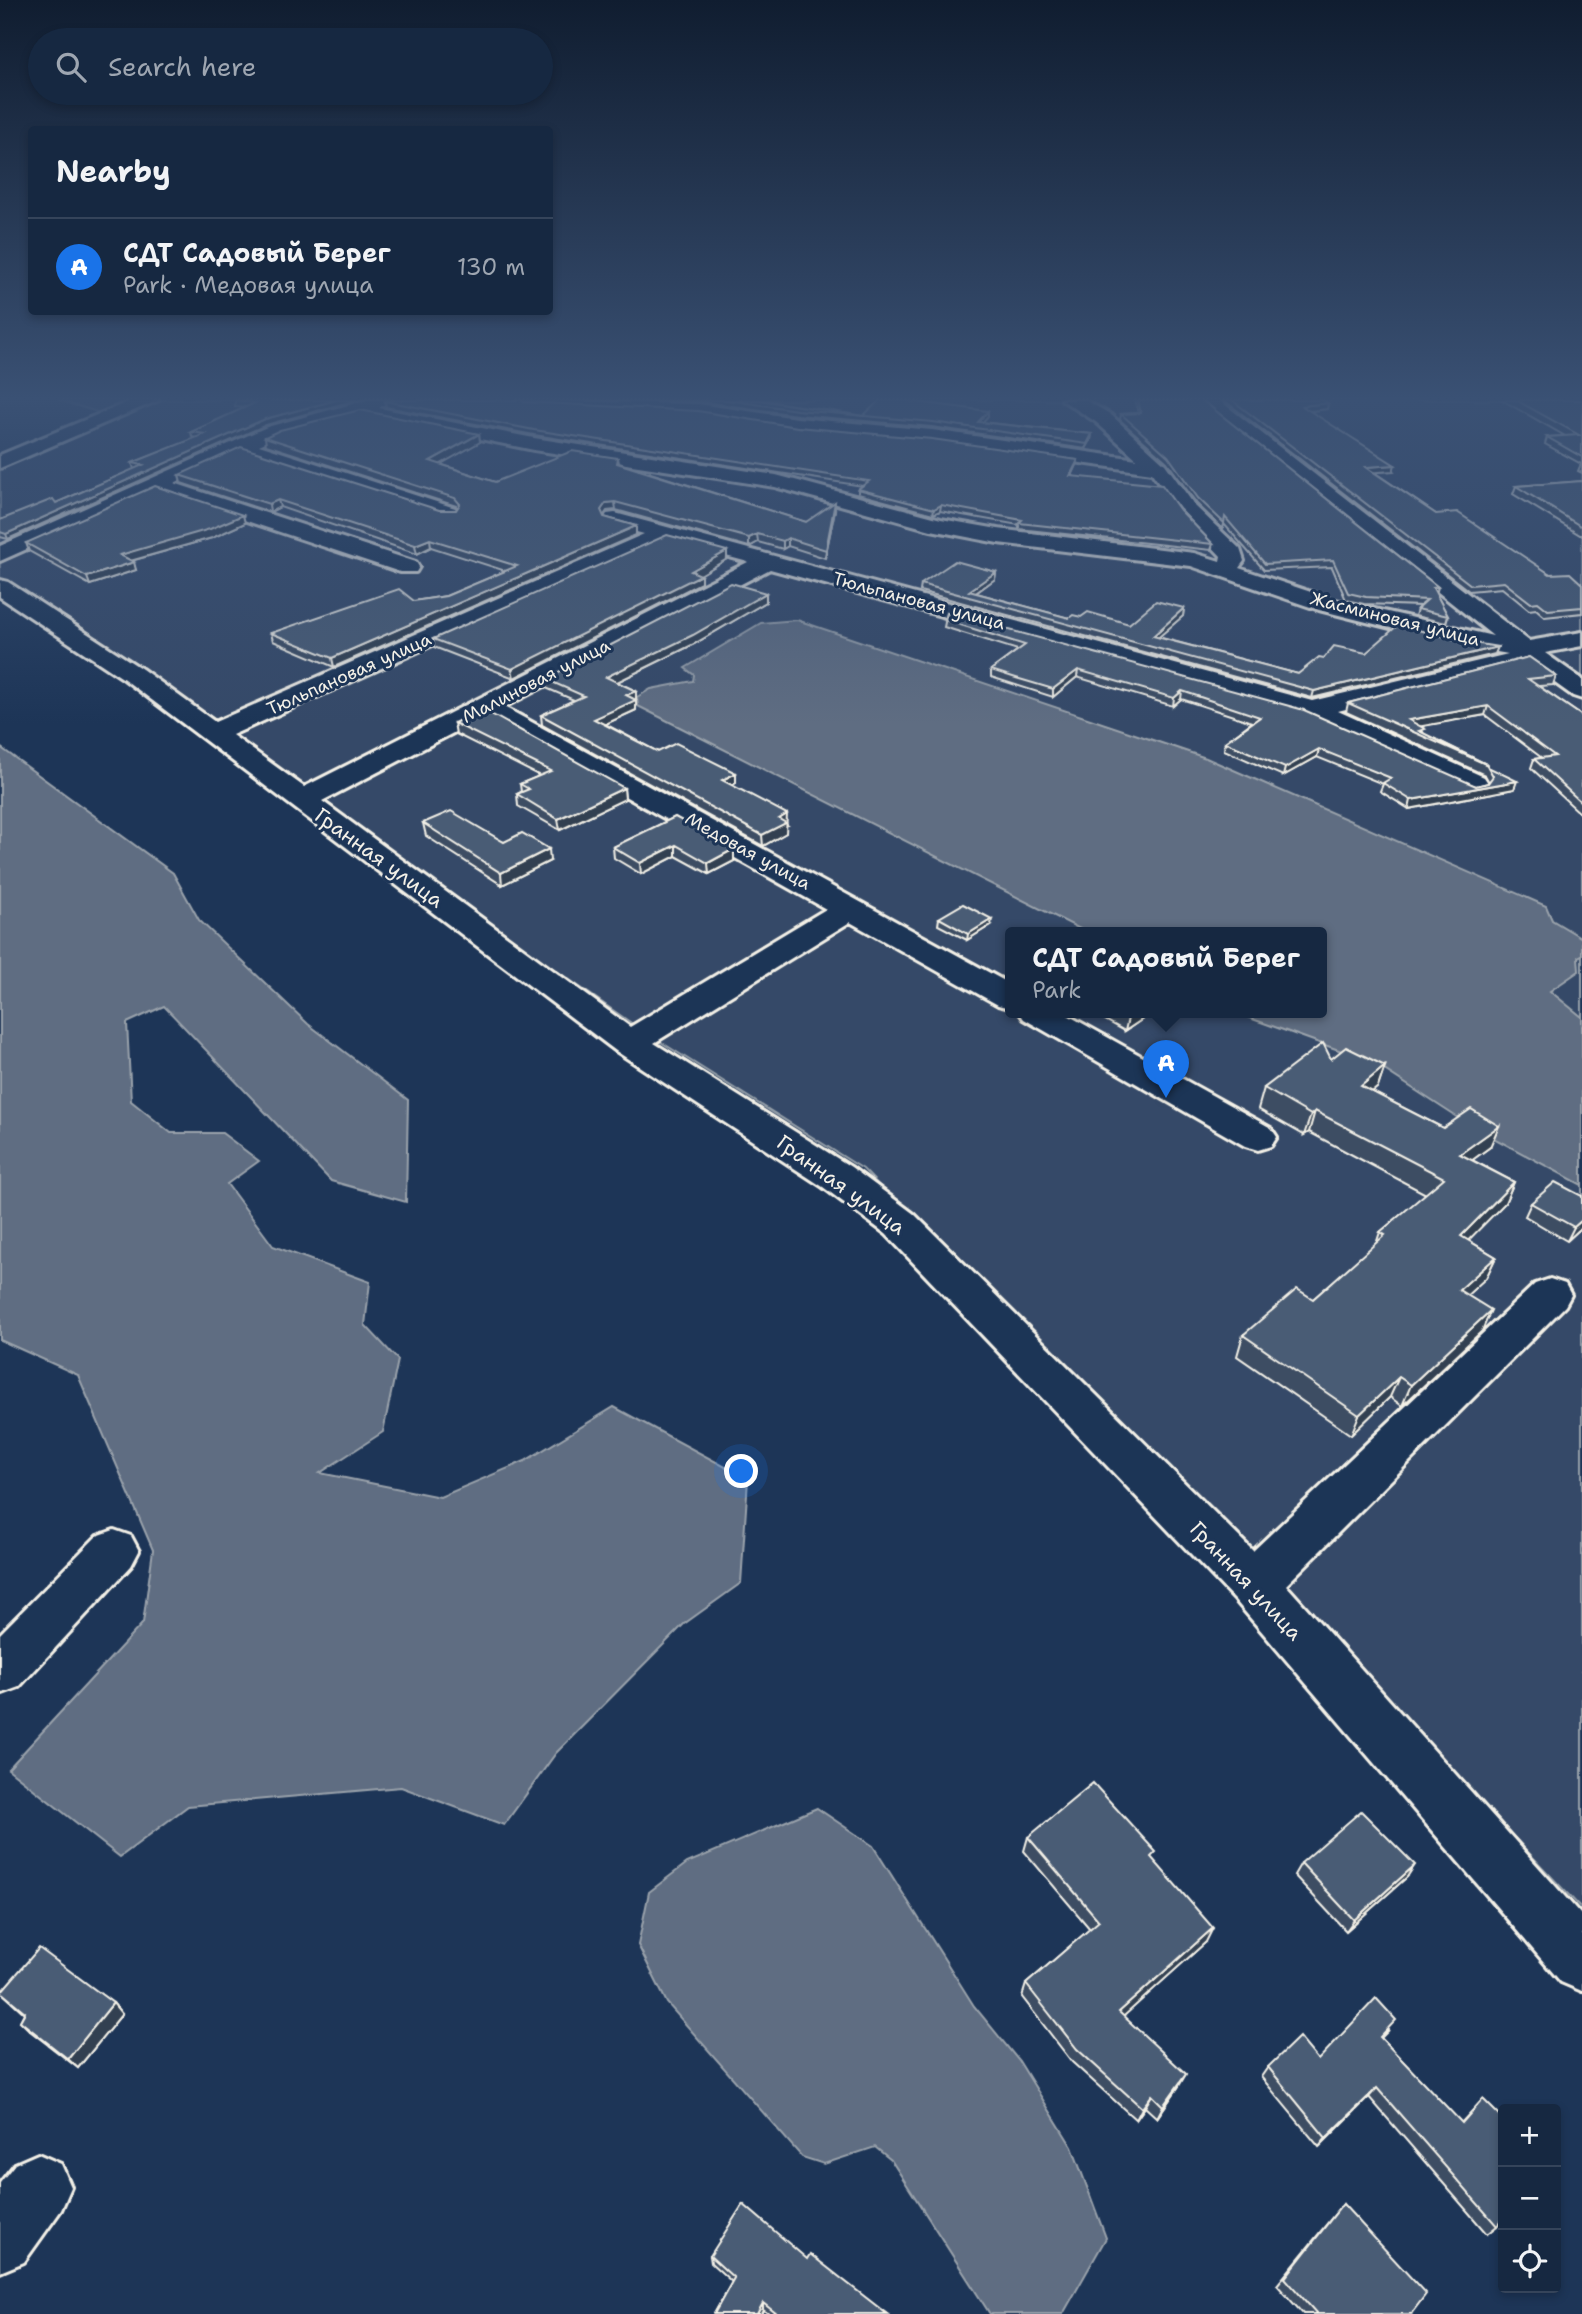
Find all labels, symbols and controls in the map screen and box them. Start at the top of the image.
search box [28,28,553,105]
icon: search [52,48,90,86]
text: Search here [108,49,257,84]
text: Nearby [56,151,171,192]
text: СДТ Садовый Берег [123,235,391,270]
text: A [70,252,88,282]
text: 130 m [457,252,525,282]
text: Park · Медовая улица [123,270,374,300]
street label: Тюльпановая улица [830,566,1008,636]
street label: Жасминовая улица [1308,586,1482,652]
street label: Тюльпановая улица [263,627,435,721]
street label: Малиновая улица [458,633,614,729]
street label: Гранная улица [309,802,449,914]
street label: Медовая улица [681,807,815,895]
popup [1005,927,1327,1018]
text: СДТ Садовый Берег [1032,940,1300,975]
text: Park [1032,975,1082,1005]
pin: A [1143,1040,1189,1098]
street label: Гранная улица [771,1129,911,1241]
your location [724,1454,758,1488]
street label: Гранная улица [1184,1515,1308,1647]
map controls [1498,2104,1561,2293]
button: + [1498,2104,1561,2167]
button: − [1498,2167,1561,2230]
button: locate [1498,2230,1561,2293]

